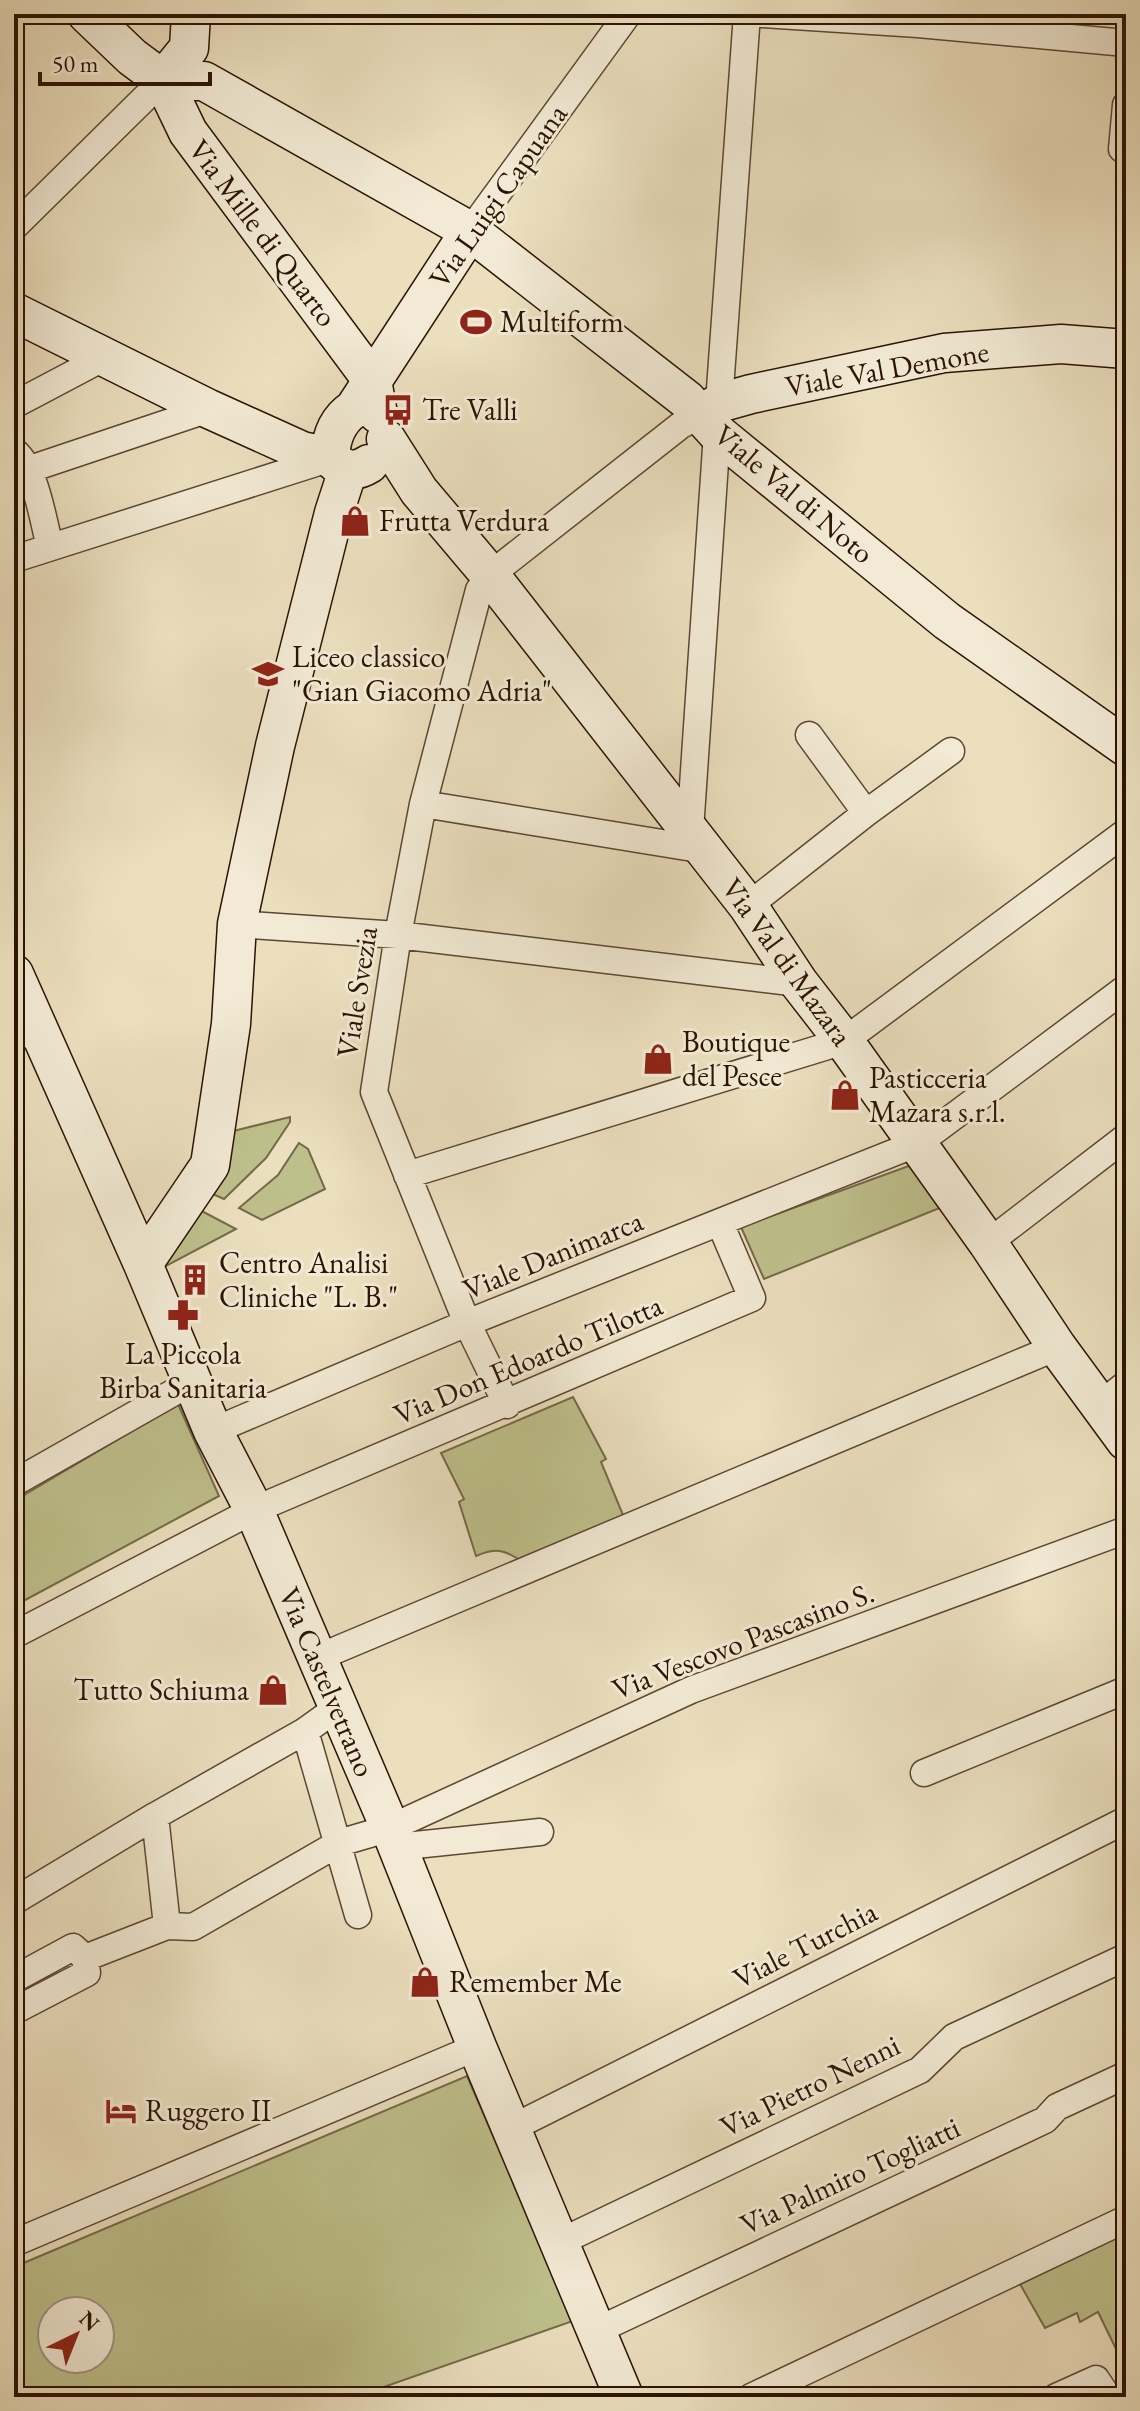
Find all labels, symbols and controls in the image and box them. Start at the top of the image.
scale bar [40,36,210,86]
text: 50 m [52,48,99,79]
street label: Via Luigi Capuana [420,96,576,296]
street label: Via Mille di Quarto [180,131,347,334]
place label: Multiform [500,302,624,341]
sports icon: Multiform [459,305,493,339]
street label: Viale Val Demone [782,331,992,406]
place label: Tre Valli [422,390,518,429]
bus stop icon: Tre Valli [381,393,415,427]
street label: Viale Val di Noto [706,415,883,572]
place label: Frutta Verdura [379,501,549,540]
shop icon: Frutta Verdura [338,504,372,538]
place label: Liceo classico "Gian Giacomo Adria" [292,637,552,710]
school or university icon: Liceo classico "Gian Giacomo Adria" [251,657,285,691]
street label: Via Val di Mazara [713,870,862,1054]
street label: Viale Svezia [327,923,386,1060]
place label: Boutique del Pesce [682,1022,790,1095]
shop icon: Boutique del Pesce [641,1042,675,1076]
place label: Pasticceria Mazara s.r.l. [869,1058,1006,1131]
shop icon: Pasticceria Mazara s.r.l. [828,1078,862,1112]
street label: Viale Danimarca [457,1201,649,1308]
place label: Centro Analisi Cliniche "L. B." [219,1243,398,1316]
building icon: Centro Analisi Cliniche "L. B." [178,1263,212,1297]
street label: Via Don Edoardo Tilotta [388,1285,668,1434]
pharmacy icon: La Piccola Birba Sanitaria [166,1298,200,1332]
place label: La Piccola Birba Sanitaria [99,1334,267,1407]
street label: Via Vescovo Pascasino S. [606,1573,879,1709]
street label: Via Castelvetrano [270,1581,385,1783]
place label: Tutto Schiuma [73,1670,249,1709]
shop icon: Tutto Schiuma [256,1673,290,1707]
street label: Viale Turchia [726,1892,883,1997]
place label: Remember Me [449,1962,622,2001]
shop icon: Remember Me [408,1965,442,1999]
street label: Via Pietro Nenni [713,2025,906,2146]
place label: Ruggero II [145,2091,271,2130]
hotel icon: Ruggero II [104,2094,138,2128]
street label: Via Palmiro Togliatti [734,2108,966,2244]
north arrow [36,2295,116,2375]
text: N [73,2304,106,2338]

